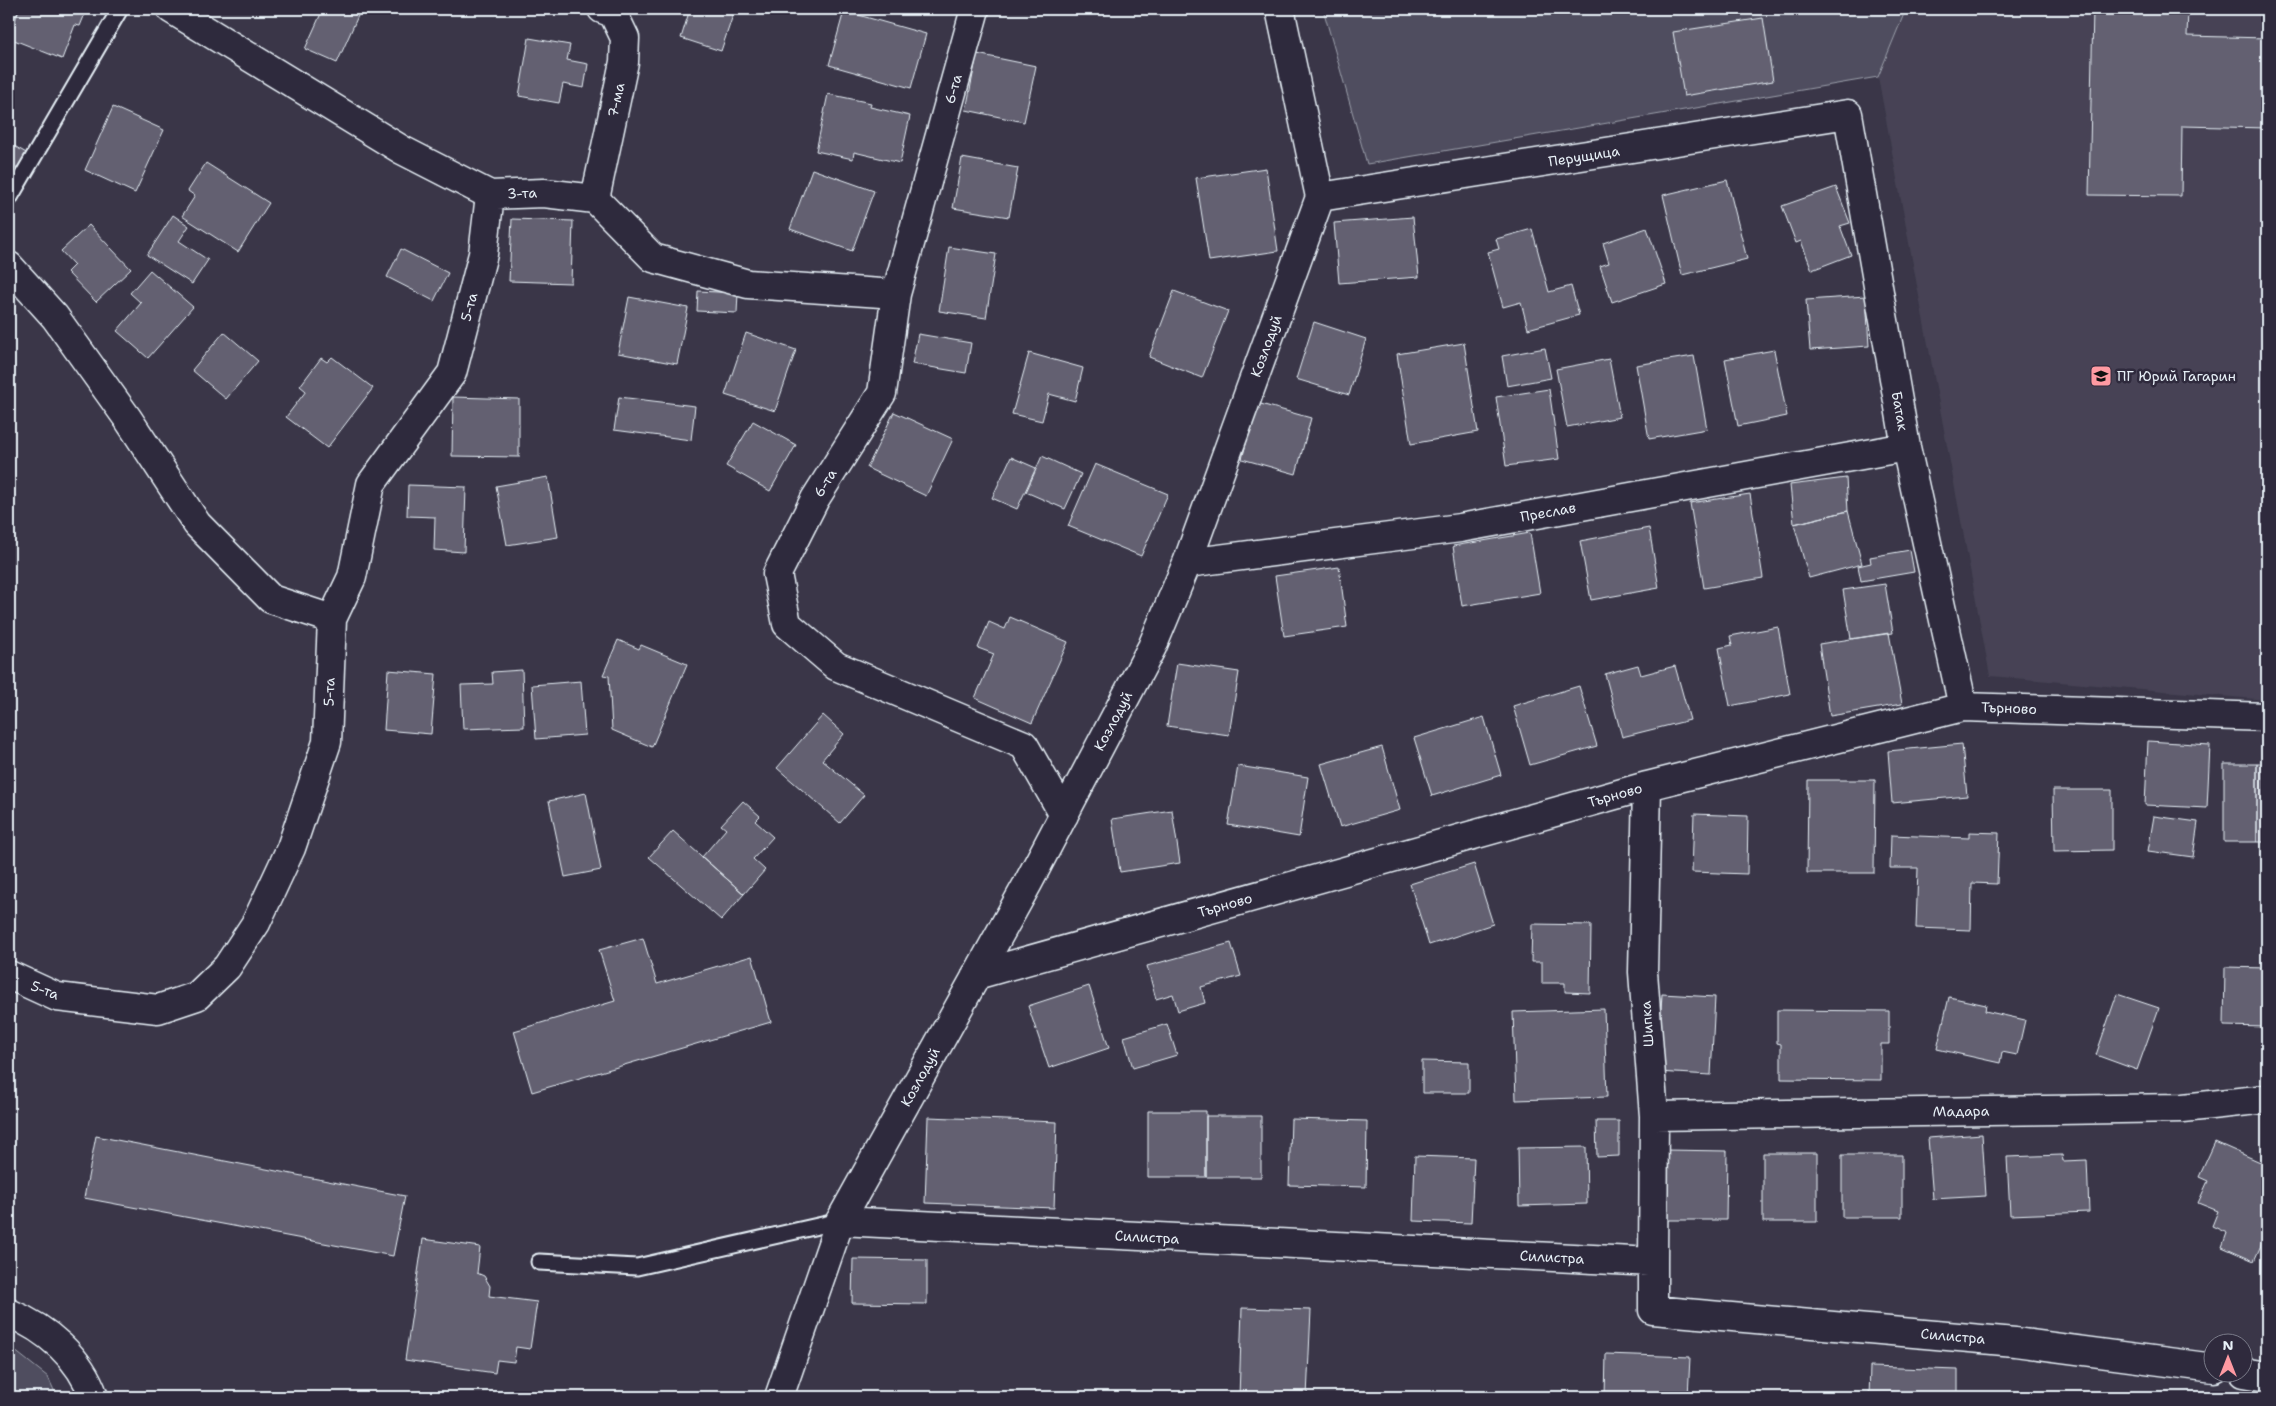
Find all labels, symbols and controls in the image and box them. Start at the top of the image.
street label: 6-та [940,72,966,106]
street label: 7-ма [604,81,628,119]
street label: Перущица [1547,141,1621,171]
street label: 3-та [507,183,538,203]
street label: 5-та [457,290,482,323]
street label: Козлодуй [1246,312,1286,380]
school or university icon: ПГ Юрий Гагарин [2089,364,2113,388]
place label: ПГ Юрий Гагарин [2117,367,2236,385]
street label: Батак [1888,390,1912,433]
street label: 6-та [809,465,841,500]
street label: Преслав [1519,498,1577,526]
street label: 5-та [320,677,339,707]
street label: Козлодуй [1090,688,1136,754]
street label: Търново [1981,698,2037,718]
street label: Търново [1586,779,1644,811]
street label: Търново [1196,889,1254,921]
street label: 5-та [28,976,62,1004]
street label: Шипка [1636,1000,1658,1048]
street label: Козлодуй [896,1044,944,1110]
street label: Мадара [1932,1102,1990,1120]
street label: Силистра [1114,1226,1180,1248]
street label: Силистра [1519,1246,1585,1268]
street label: Силистра [1920,1324,1986,1348]
north arrow [2204,1334,2254,1384]
text: N [2222,1336,2234,1354]

